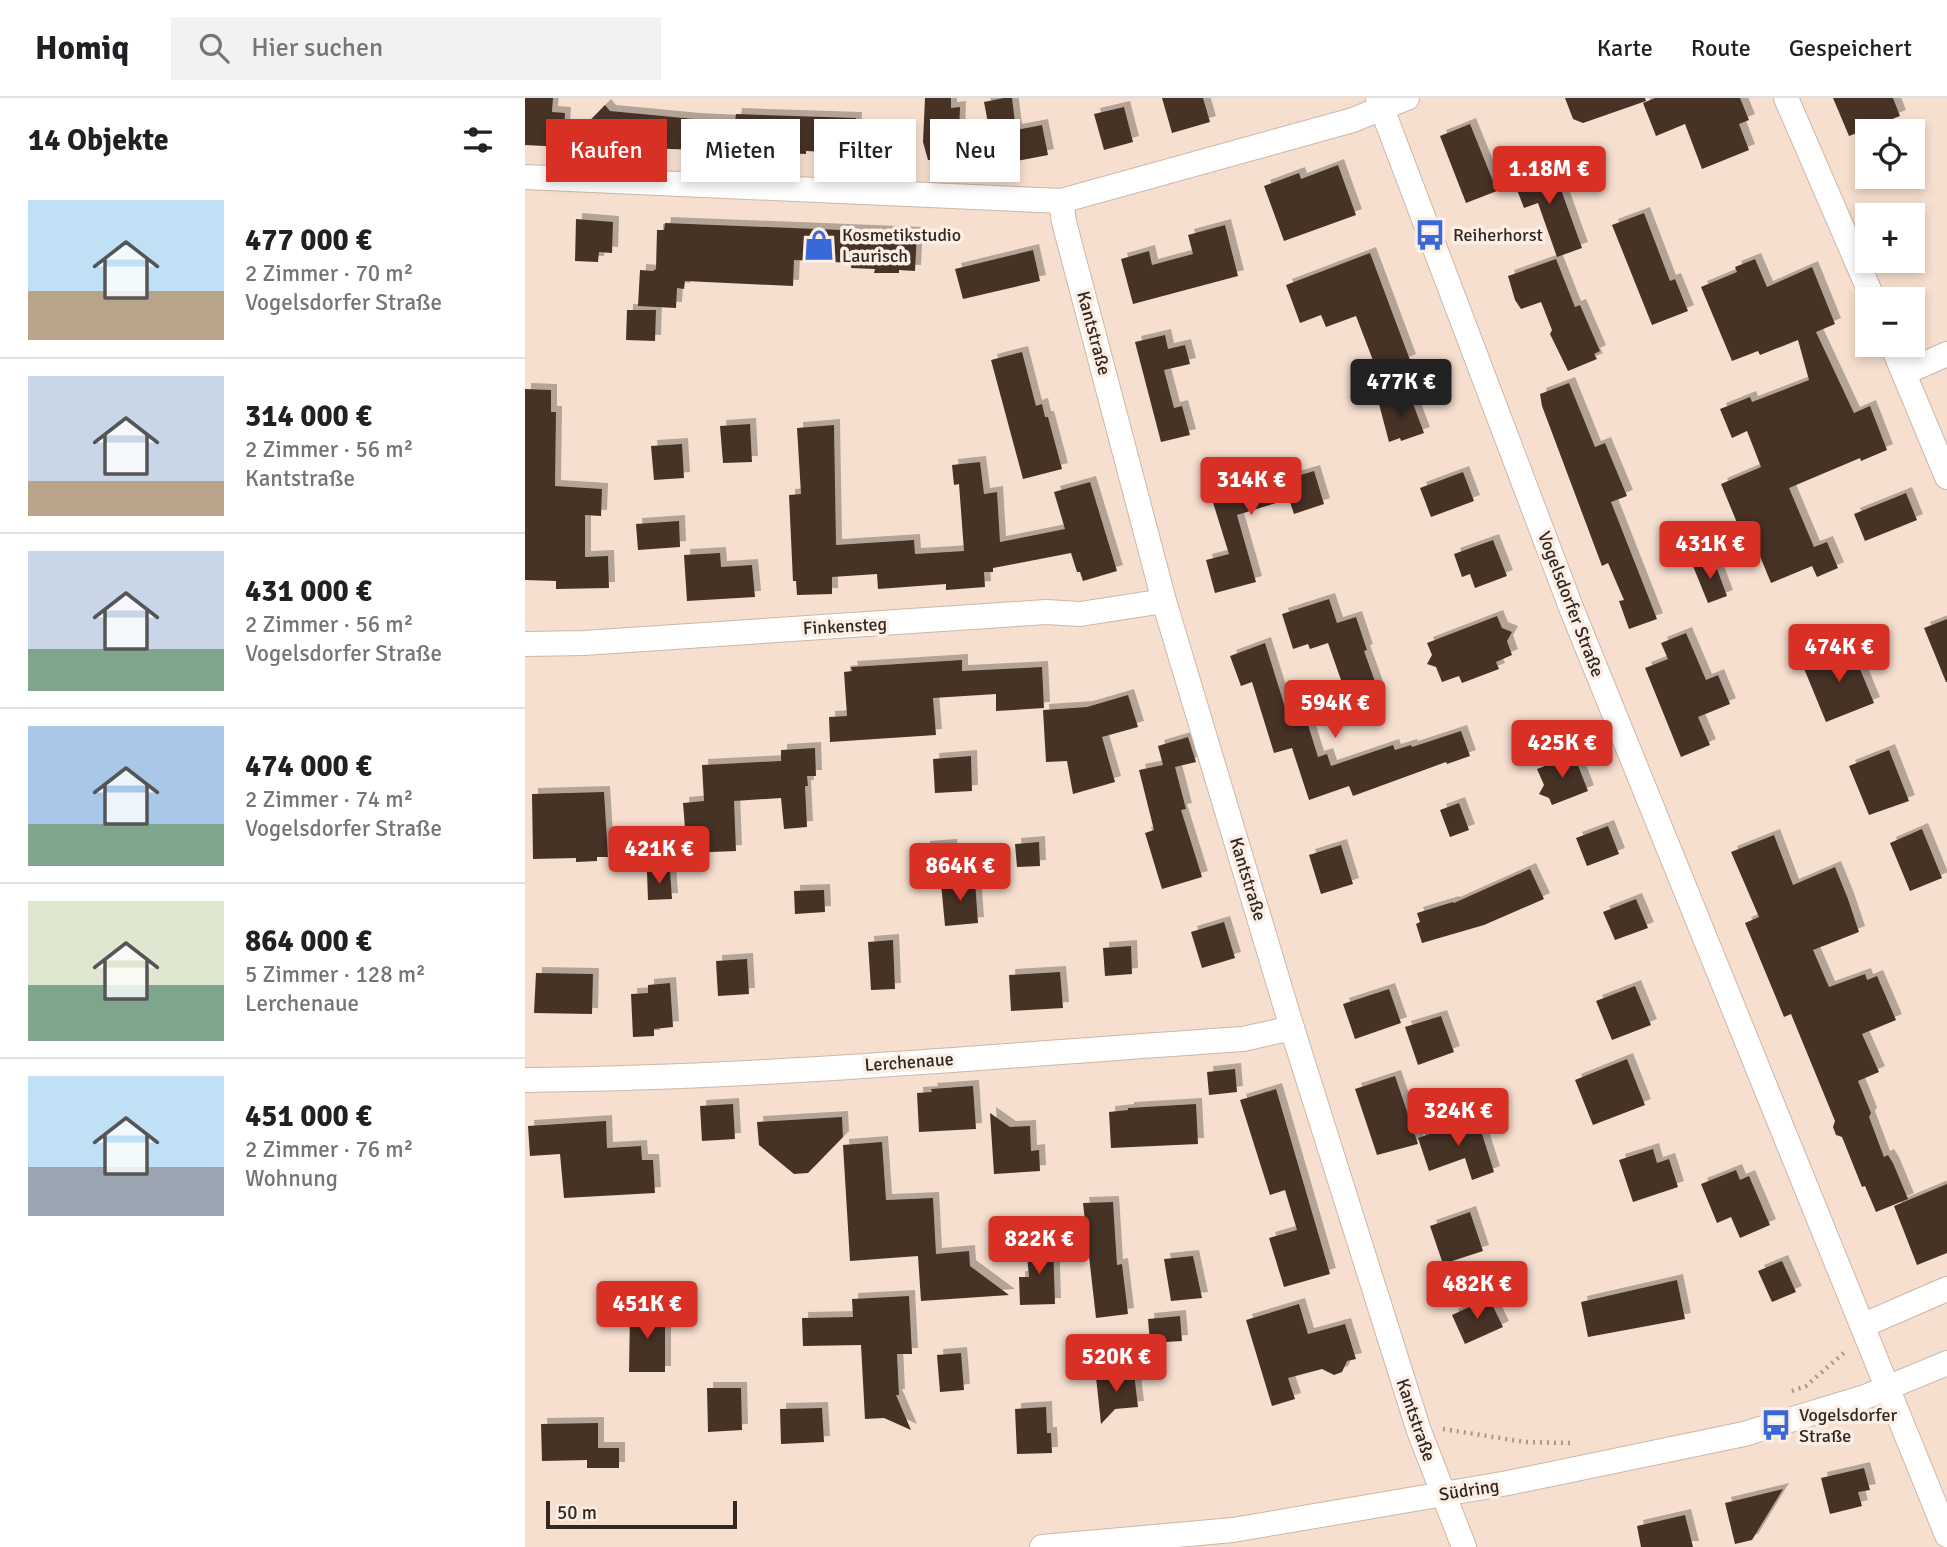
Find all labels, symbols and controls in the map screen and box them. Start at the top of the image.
search box [171,17,661,80]
text: Homiq [35,28,129,69]
icon: search [195,29,233,67]
text: Hier suchen [251,32,383,64]
text: Karte [1597,33,1653,63]
text: Route [1691,33,1751,63]
text: Gespeichert [1789,33,1912,63]
chip: Kaufen [546,119,667,182]
chip: Mieten [681,119,800,182]
chip: Filter [814,119,916,182]
chip: Neu [930,119,1020,182]
map controls [1855,119,1925,357]
button: locate [1855,119,1925,189]
icon: filters [459,121,497,159]
text: 14 Objekte [28,122,169,159]
pin: 1.18M € [1484,146,1614,206]
text: 1.18M € [1509,154,1589,183]
button: + [1855,203,1925,273]
bus stop icon: Reiherhorst [1413,218,1447,252]
text: 477 000 € [245,222,372,259]
place label: Kosmetikstudio Laurisch [842,224,961,267]
place label: Reiherhorst [1453,224,1543,246]
icon: home [84,228,168,312]
shop icon: Kosmetikstudio Laurisch [802,228,836,262]
text: 2 Zimmer · 70 m² [245,259,413,288]
button: − [1855,287,1925,357]
text: Vogelsdorfer Straße [245,288,442,317]
street label: Kantstraße [1072,289,1116,377]
pin: 477K € [1344,360,1458,419]
text: 477K € [1366,367,1436,396]
text: 314 000 € [245,398,372,435]
icon: home [84,404,168,488]
text: 2 Zimmer · 56 m² [245,435,413,464]
pin: 314K € [1194,458,1308,517]
text: Kantstraße [245,464,355,493]
text: 314K € [1216,465,1286,494]
pin: 431K € [1653,522,1767,581]
street label: Vogelsdorfer Straße [1533,528,1609,680]
text: 431K € [1675,529,1745,558]
text: 431 000 € [245,573,372,610]
icon: home [84,579,168,663]
text: 2 Zimmer · 56 m² [245,610,413,639]
street label: Finkensteg [802,613,888,639]
pin: 474K € [1782,624,1896,684]
text: 474K € [1804,632,1874,661]
text: Vogelsdorfer Straße [245,639,442,668]
pin: 594K € [1278,680,1392,740]
text: 594K € [1300,688,1370,717]
pin: 425K € [1505,720,1619,780]
text: 425K € [1527,728,1597,757]
text: 474 000 € [245,748,372,785]
icon: home [84,754,168,838]
text: 2 Zimmer · 74 m² [245,785,413,814]
text: Vogelsdorfer Straße [245,814,442,843]
pin: 421K € [602,826,716,886]
text: 421K € [624,834,694,863]
street label: Kantstraße [1225,835,1271,923]
pin: 864K € [903,844,1017,903]
text: 864K € [925,851,995,880]
text: 864 000 € [245,923,372,960]
icon: home [84,929,168,1013]
text: 5 Zimmer · 128 m² [245,960,426,989]
text: Lerchenaue [245,989,359,1018]
street label: Lerchenaue [864,1048,954,1076]
pin: 324K € [1401,1088,1515,1148]
text: 324K € [1423,1096,1493,1125]
text: 451 000 € [245,1098,372,1135]
icon: home [84,1104,168,1188]
text: 2 Zimmer · 76 m² [245,1135,413,1164]
text: Wohnung [245,1164,338,1193]
pin: 822K € [982,1216,1096,1276]
text: 822K € [1004,1224,1074,1253]
pin: 482K € [1420,1262,1534,1321]
text: 482K € [1442,1269,1512,1298]
pin: 451K € [590,1282,704,1341]
text: 451K € [612,1289,682,1318]
pin: 520K € [1059,1334,1173,1394]
text: 520K € [1081,1342,1151,1371]
street label: Kantstraße [1392,1376,1440,1464]
place label: Vogelsdorfer Straße [1799,1404,1897,1447]
bus stop icon: Vogelsdorfer Straße [1759,1408,1793,1442]
street label: Südring [1437,1474,1501,1506]
scale bar [546,1498,737,1530]
text: 50 m [557,1501,597,1525]

